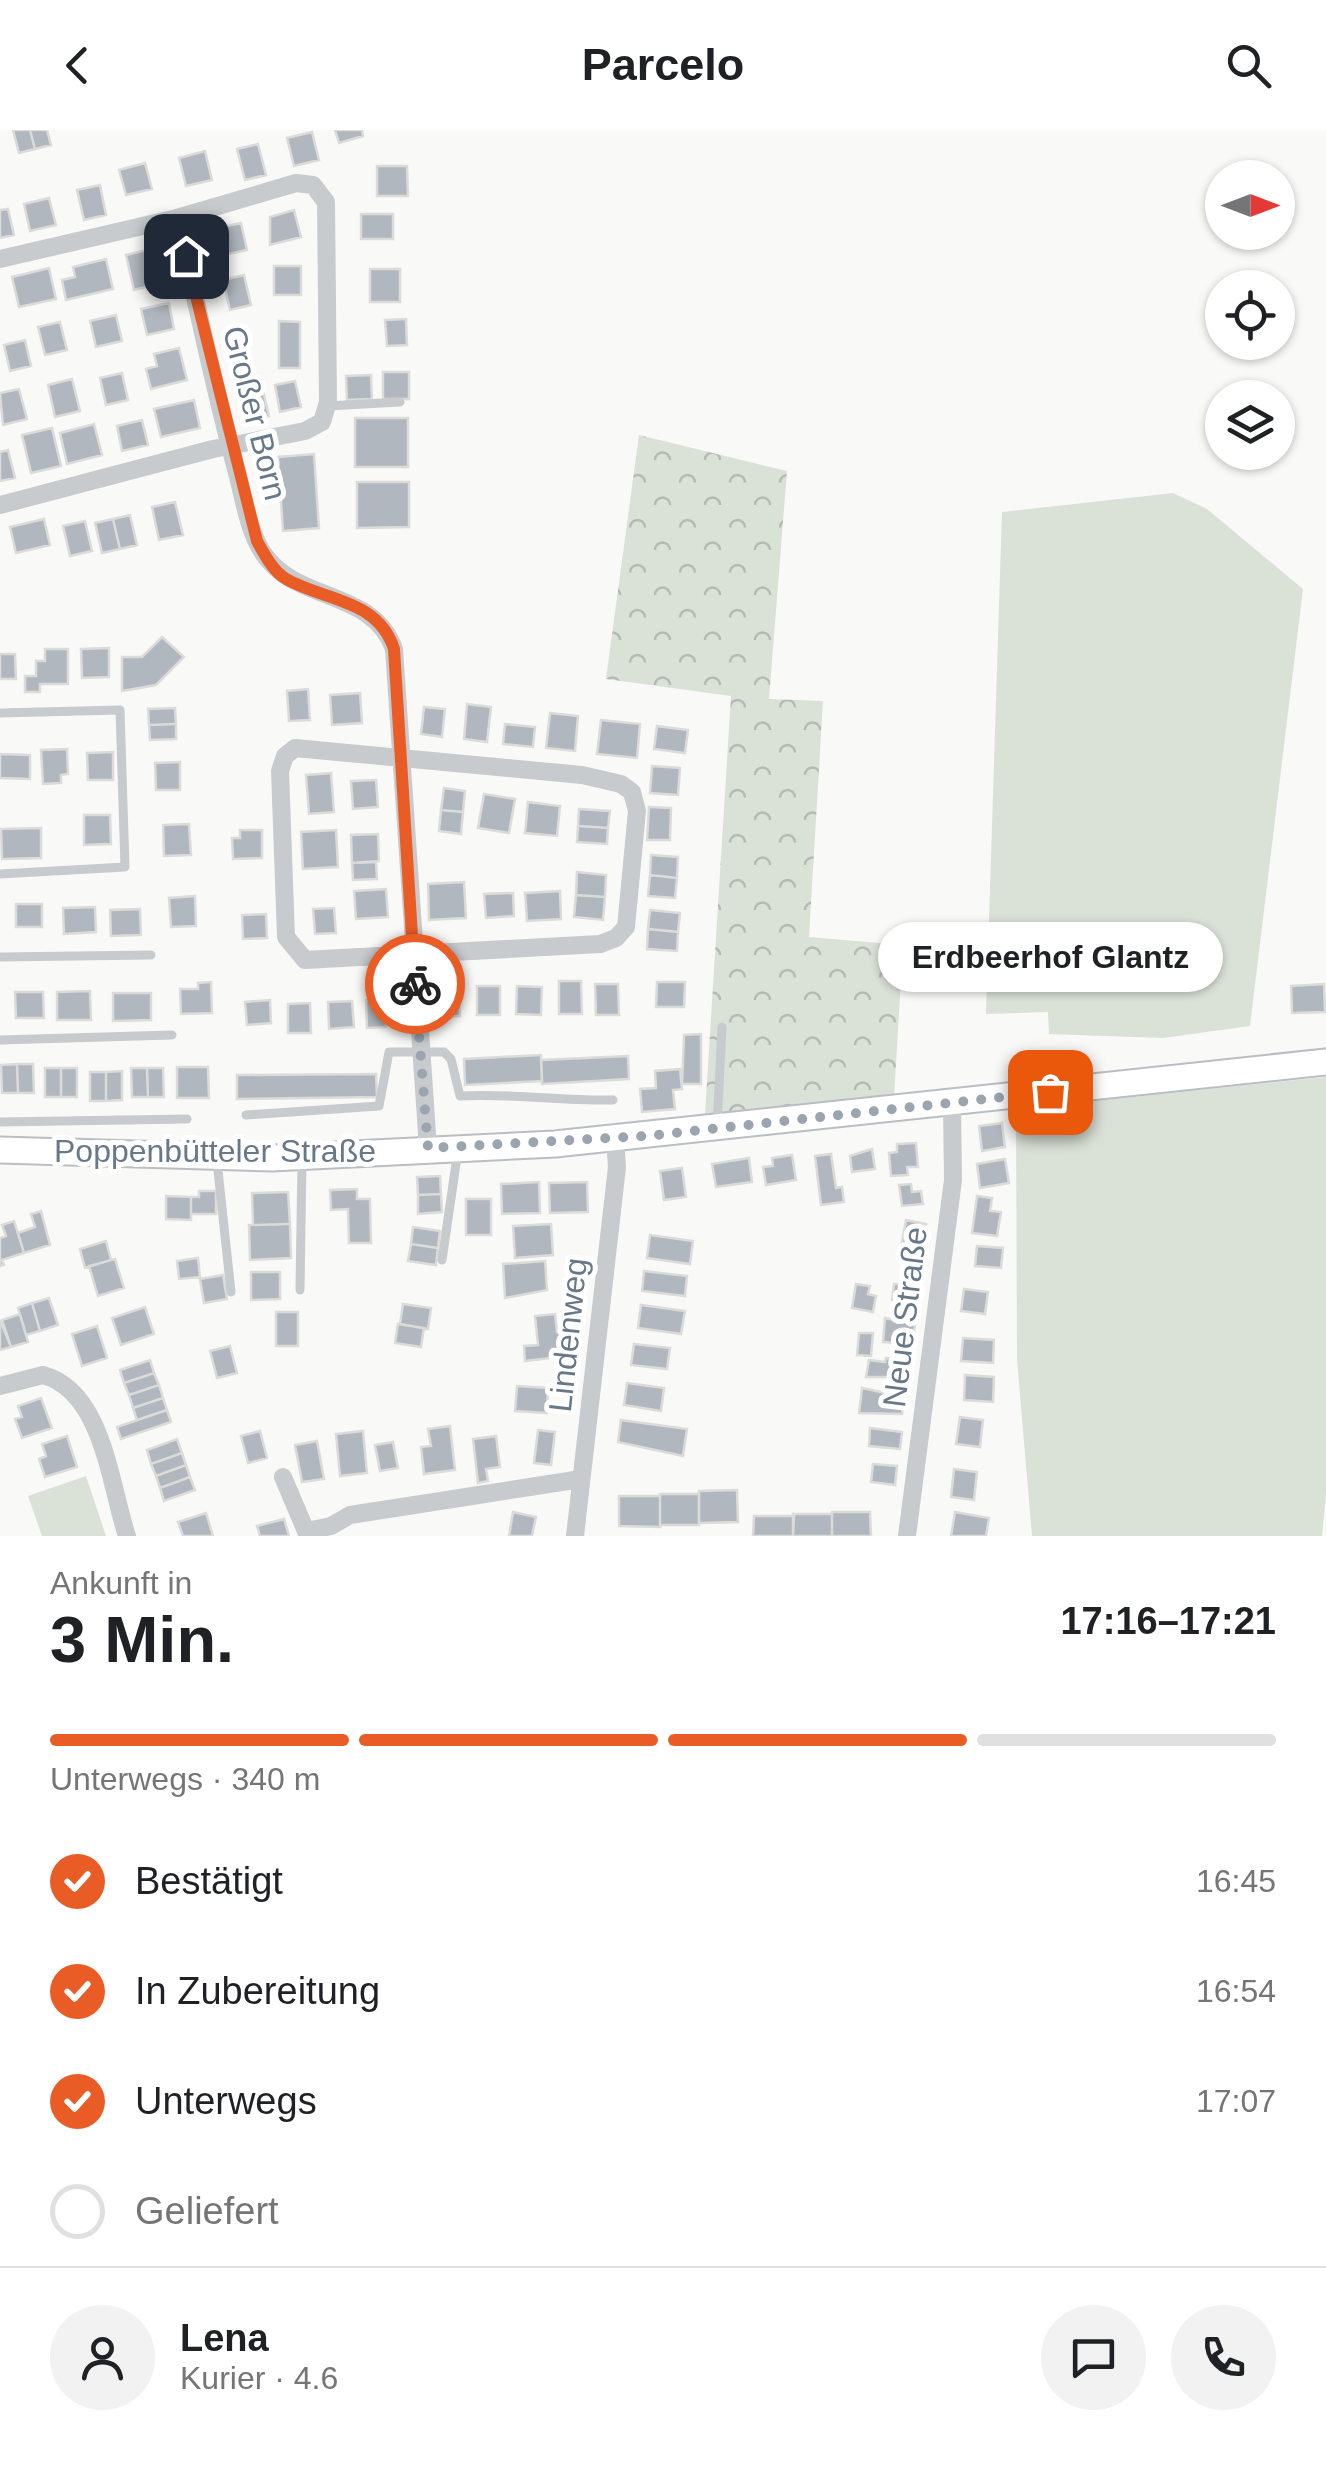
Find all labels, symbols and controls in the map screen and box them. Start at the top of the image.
icon: back [50,38,105,93]
icon: search [1221,38,1276,93]
text: Parcelo [582,39,744,90]
north arrow [1205,160,1295,250]
map controls [1205,160,1295,470]
pin [144,214,229,299]
icon: home [159,229,214,284]
button: locate [1205,270,1295,360]
street label: Großer Born [216,322,294,504]
button: layers [1205,380,1295,470]
callout: Erdbeerhof Glantz [878,922,1222,992]
courier [365,934,465,1034]
text: Erdbeerhof Glantz [912,939,1189,975]
icon: bike [388,957,443,1012]
pin [1008,1050,1093,1135]
icon: bag [1023,1065,1078,1120]
street label: Poppenbütteler Straße [54,1133,376,1169]
street label: Neue Straße [876,1225,934,1409]
street label: Lindenweg [542,1256,594,1414]
text: Ankunft in [50,1565,192,1601]
text: 17:16–17:21 [1060,1600,1276,1642]
text: 3 Min. [50,1603,234,1676]
text: Unterwegs · 340 m [50,1761,320,1797]
icon: check [50,1854,105,1909]
text: Bestätigt [135,1860,283,1902]
text: 16:45 [1196,1863,1276,1899]
icon: check [50,1964,105,2019]
text: In Zubereitung [135,1970,380,2012]
text: 16:54 [1196,1973,1276,2009]
icon: check [50,2074,105,2129]
text: Unterwegs [135,2080,317,2122]
text: 17:07 [1196,2083,1276,2119]
text: Geliefert [135,2190,279,2232]
button: person [50,2305,155,2410]
button: chat [1041,2305,1146,2410]
button: phone [1171,2305,1276,2410]
text: Lena [180,2317,269,2359]
text: Kurier · 4.6 [180,2360,338,2396]

